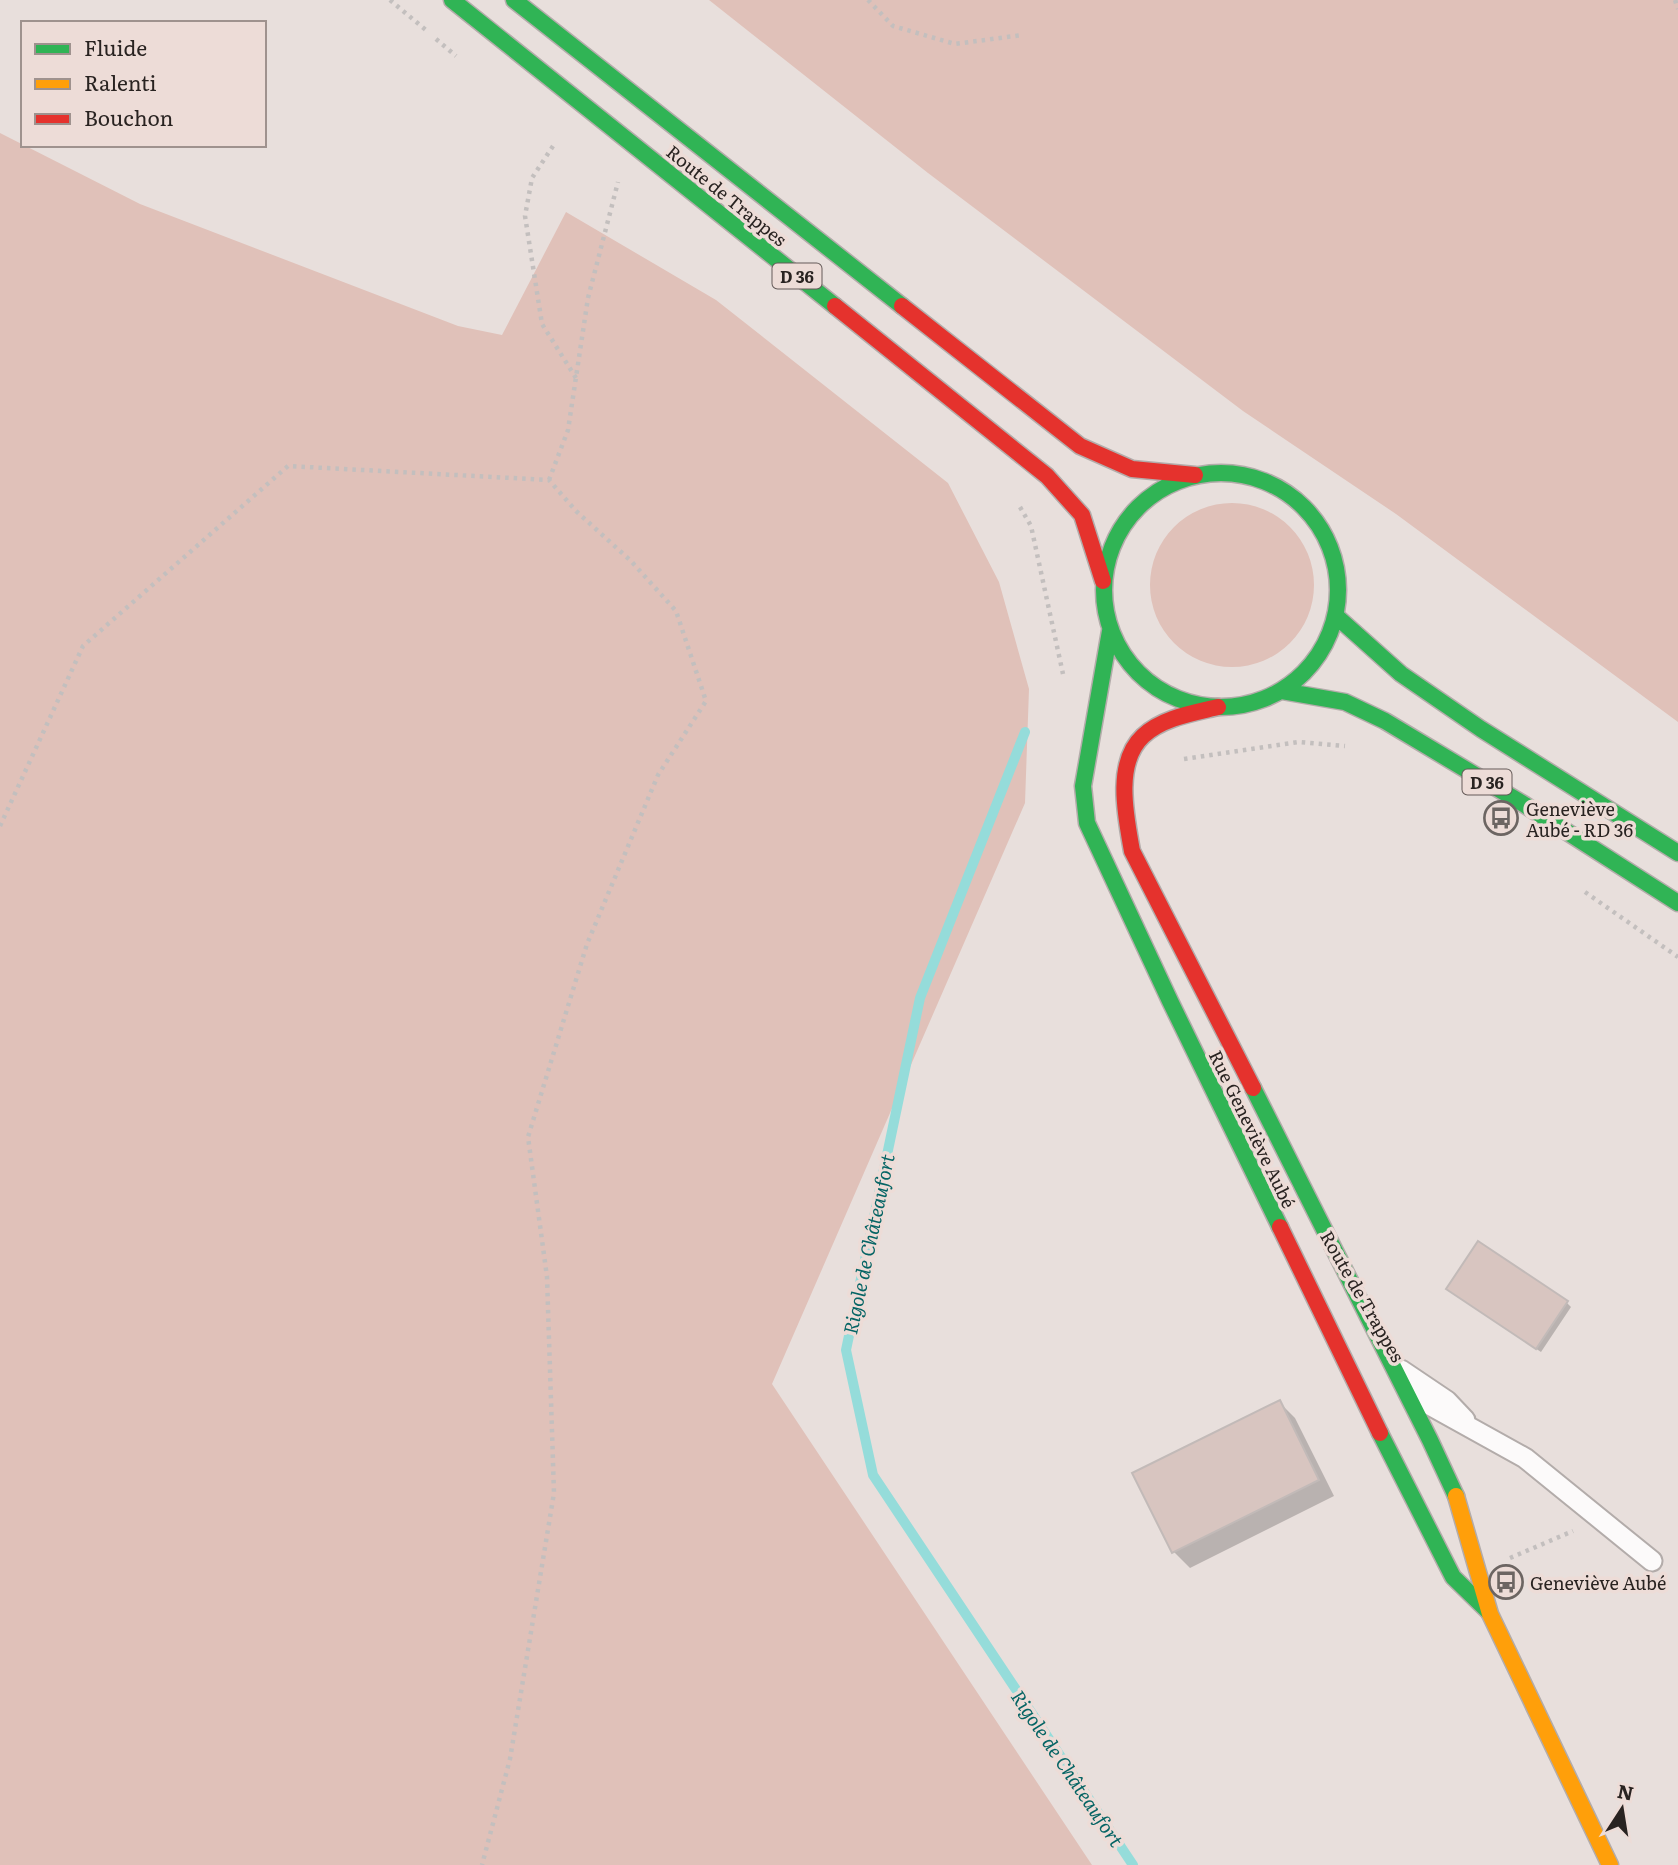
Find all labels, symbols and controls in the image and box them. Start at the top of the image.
legend [21,21,266,147]
text: Fluide [84,31,147,62]
text: Ralenti [84,66,157,97]
text: Bouchon [84,101,174,132]
street label: Route de Trappes [661,138,793,252]
road number: D 36 [772,264,822,288]
road number: D 36 [1462,769,1512,794]
place label: Geneviève Aubé - RD 36 [1526,795,1634,843]
bus stop icon: Geneviève Aubé - RD 36 [1482,799,1520,837]
street label: Rue Geneviève Aubé [1203,1045,1303,1213]
water label: Rigole de Châteaufort [835,1151,901,1337]
street label: Route de Trappes [1314,1225,1412,1367]
bus stop icon: Geneviève Aubé [1487,1563,1525,1601]
place label: Geneviève Aubé [1530,1569,1666,1596]
water label: Rigole de Châteaufort [1005,1684,1131,1852]
north arrow [1587,1774,1657,1844]
text: N [1615,1776,1637,1807]

